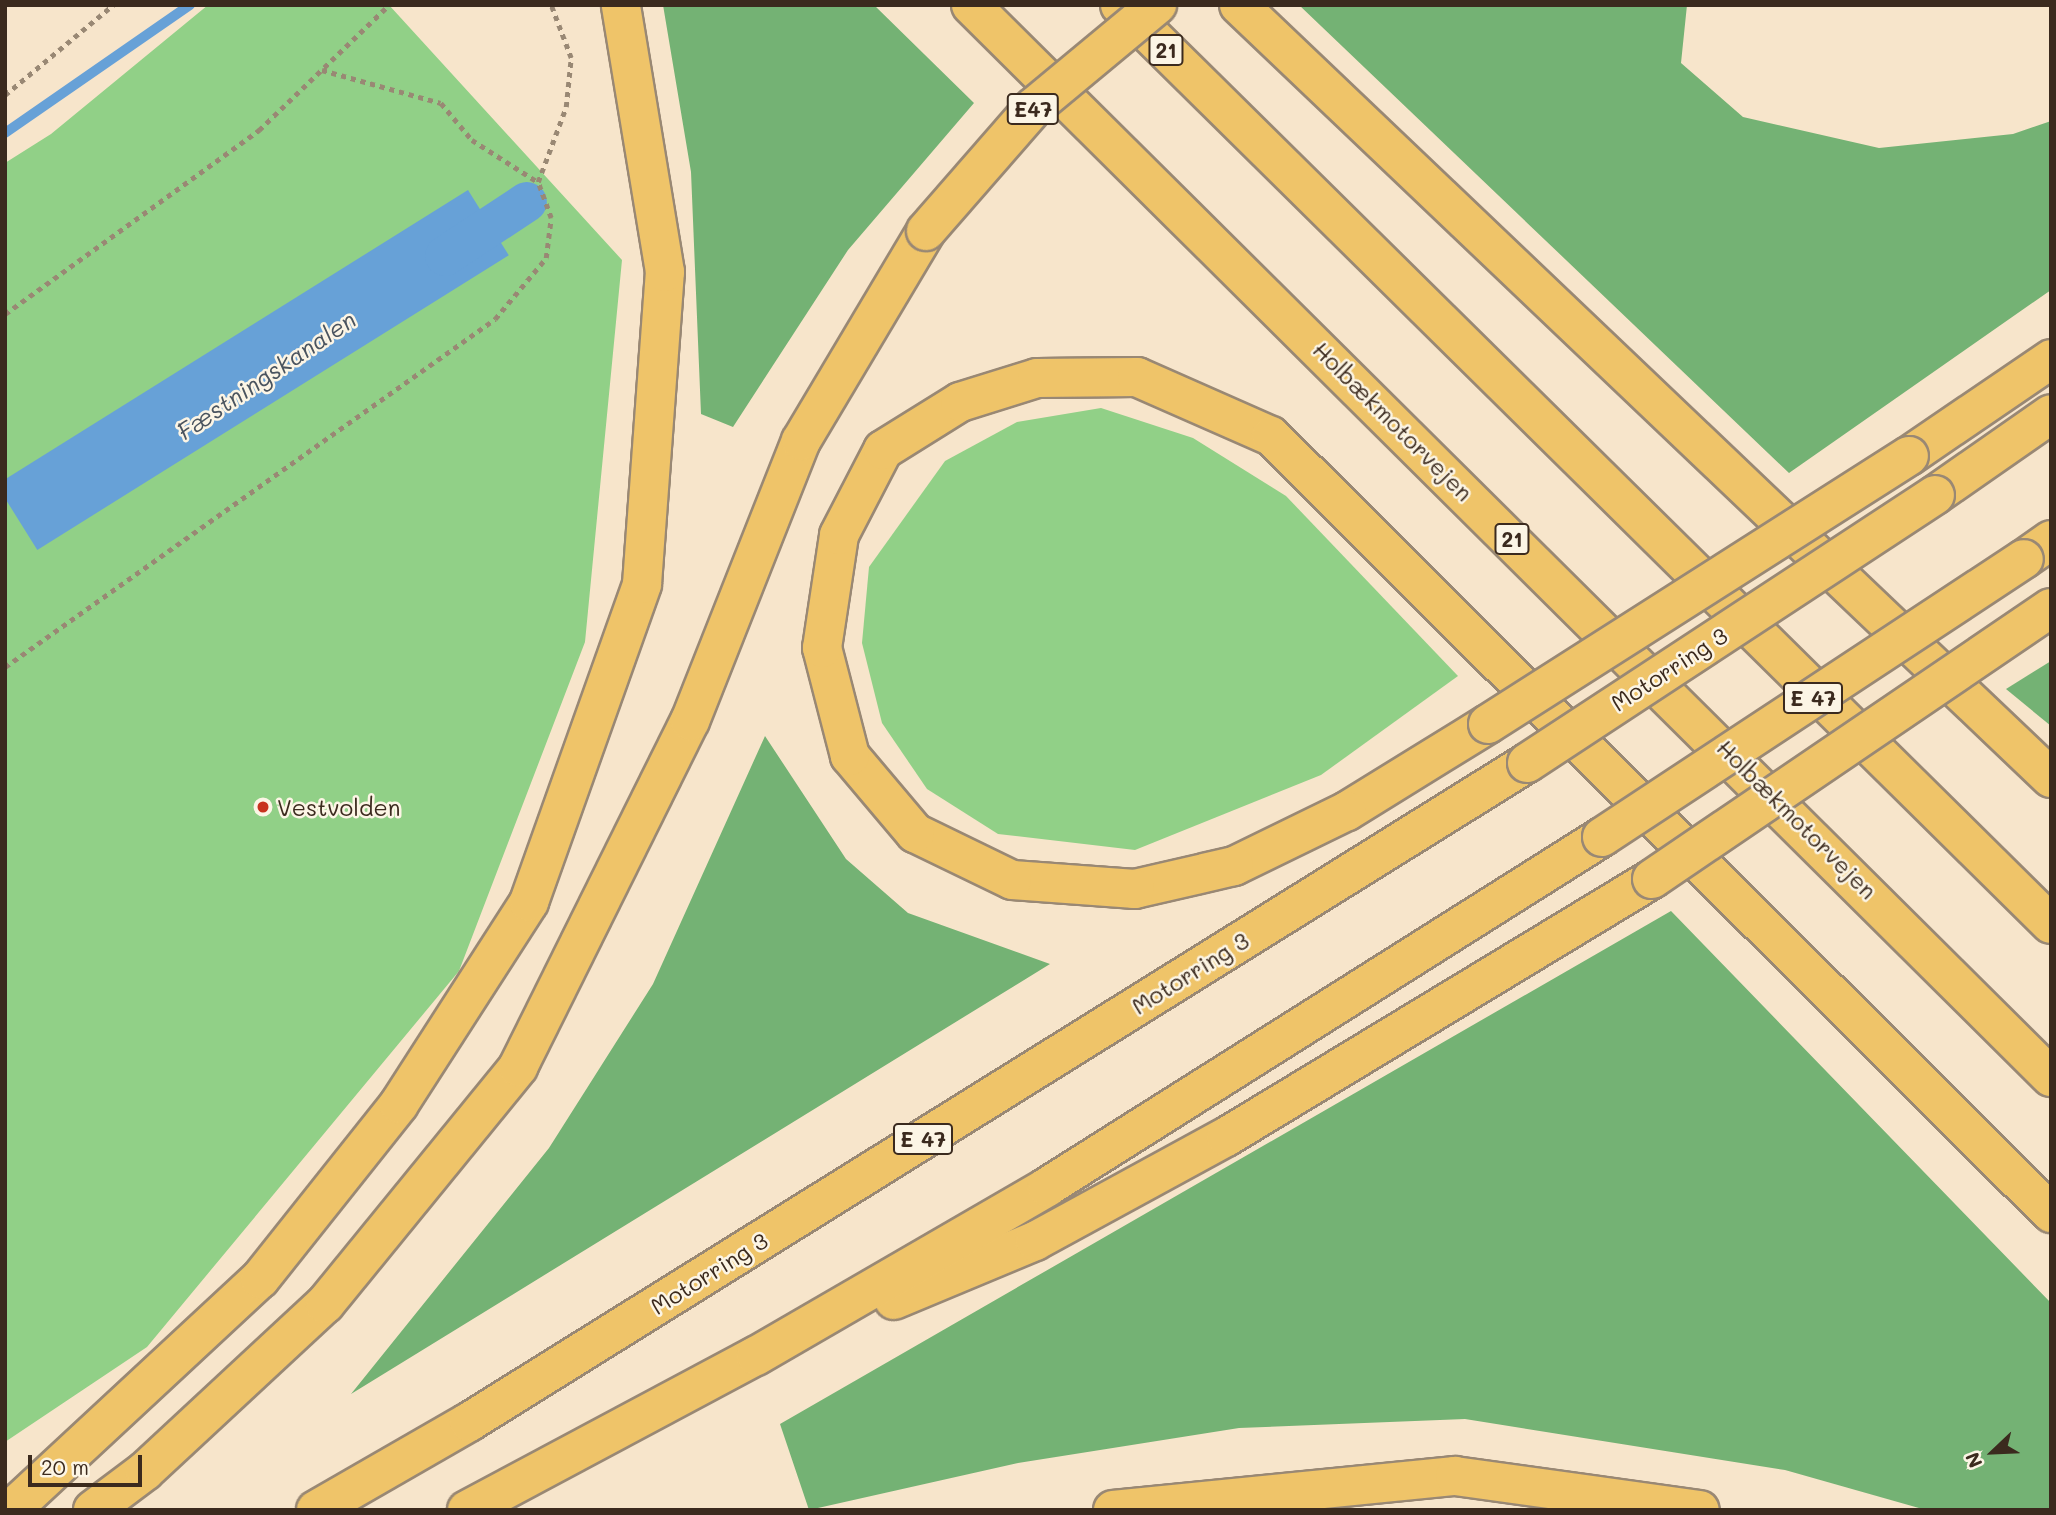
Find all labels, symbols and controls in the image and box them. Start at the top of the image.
road number: 21 [1147,32,1185,68]
road number: E47 [1007,92,1059,126]
water label: Fæstningskanalen [171,304,361,446]
street label: Holbækmotorvejen [1308,336,1478,506]
road number: 21 [1493,522,1531,556]
street label: Motorring 3 [1606,621,1732,717]
road number: E 47 [1782,680,1844,716]
street label: Holbækmotorvejen [1712,734,1882,904]
place label: Vestvolden [277,793,400,821]
marker: Vestvolden [255,799,271,815]
street label: Motorring 3 [1126,926,1254,1020]
road number: E 47 [892,1122,954,1156]
street label: Motorring 3 [645,1226,773,1320]
north arrow [1958,1417,2028,1487]
scale bar [32,1442,145,1486]
text: N [1959,1449,1988,1472]
text: 20 m [41,1453,89,1480]

